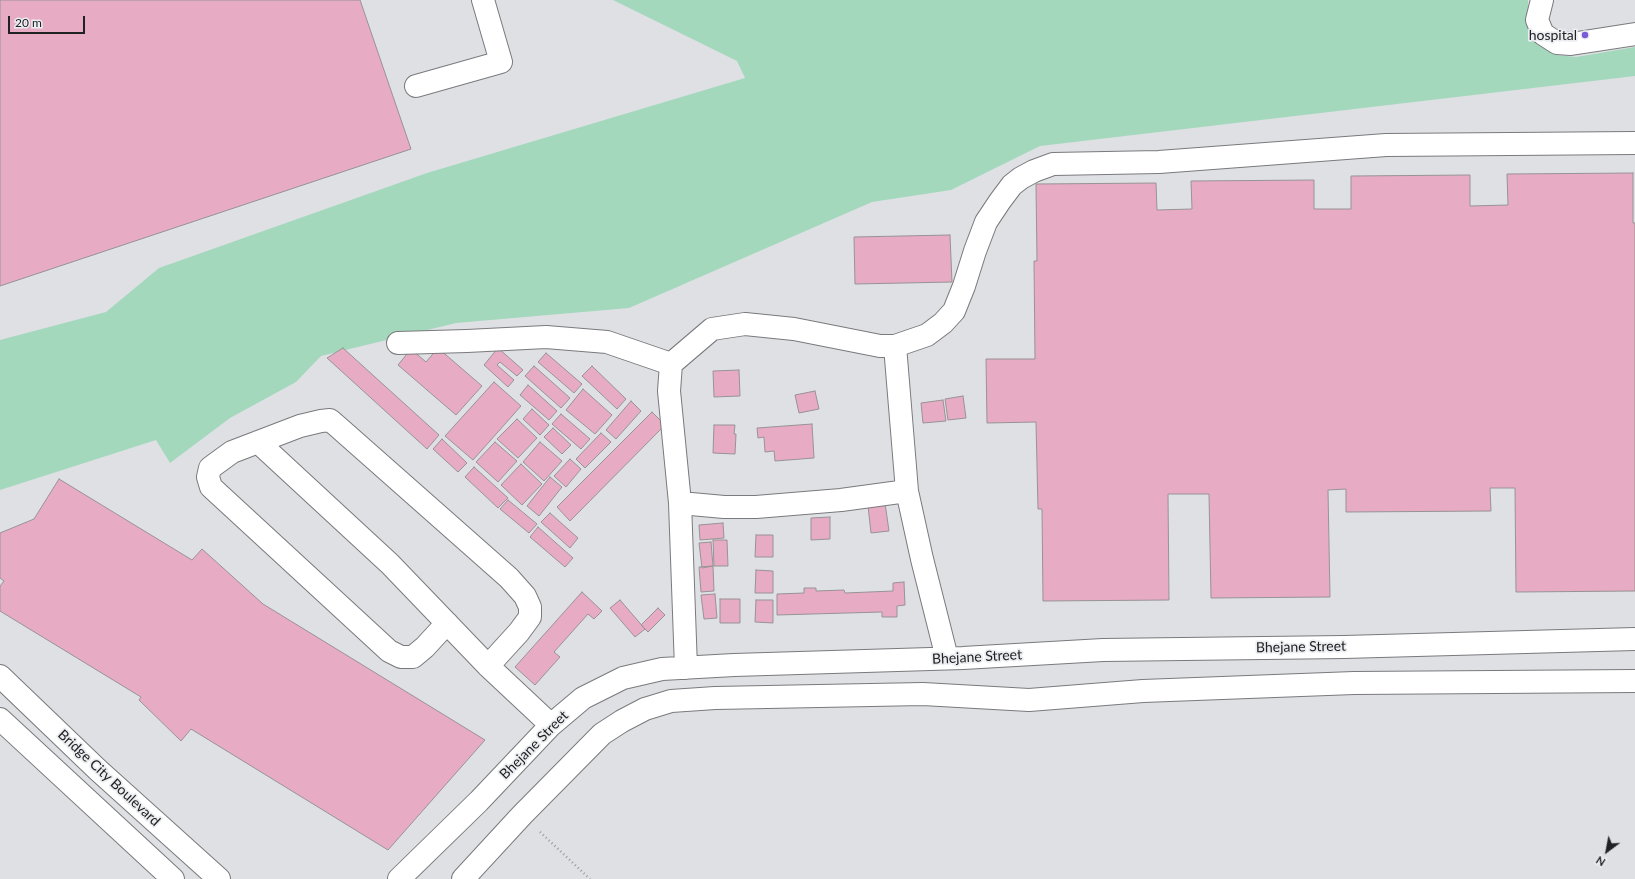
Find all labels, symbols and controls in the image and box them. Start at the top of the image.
scale bar [10,8,87,34]
text: 20 m [15,15,42,30]
place label: hospital [1529,27,1577,43]
marker: hospital [1580,30,1590,40]
street label: Bhejane Street [1256,638,1346,656]
street label: Bhejane Street [932,646,1022,668]
street label: Bhejane Street [496,707,572,783]
street label: Bridge City Boulevard [54,726,164,830]
north arrow [1587,831,1627,871]
text: N [1593,854,1607,869]

